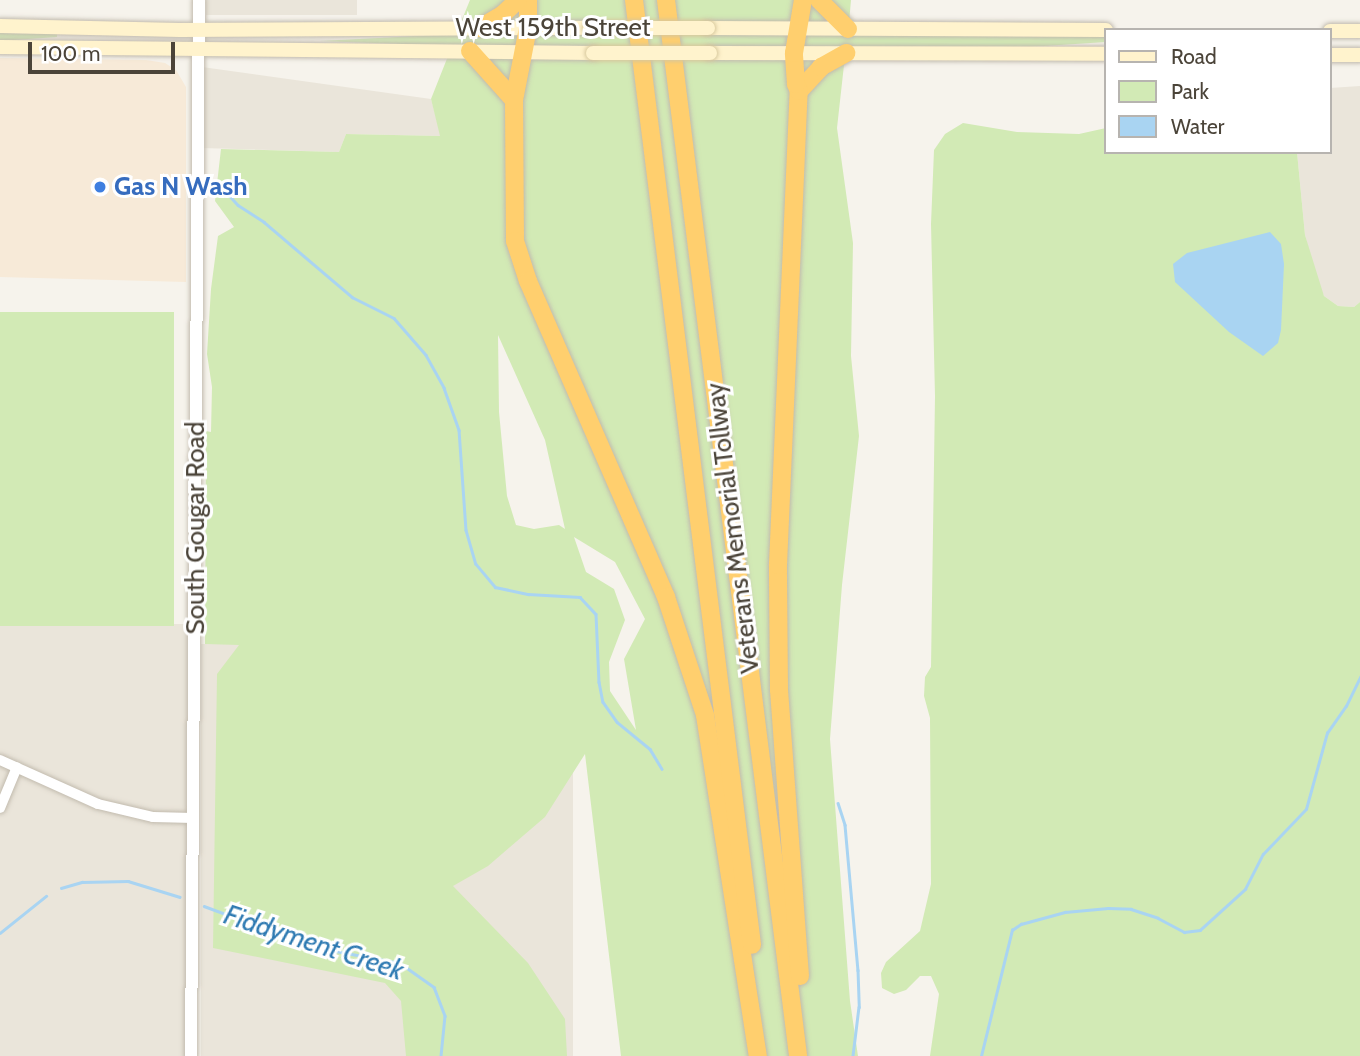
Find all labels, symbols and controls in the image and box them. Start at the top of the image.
street label: West 159th Street [455,12,651,44]
scale bar [32,28,178,72]
legend [1104,28,1332,154]
text: 100 m [41,41,100,66]
text: Road [1171,44,1217,69]
text: Park [1171,79,1209,104]
text: Water [1171,114,1224,139]
place label: Gas N Wash [114,171,248,203]
marker: Gas N Wash [92,179,108,195]
street label: Veterans Memorial Tollway [700,381,766,675]
street label: South Gougar Road [180,422,212,634]
water label: Fiddyment Creek [220,897,408,987]

